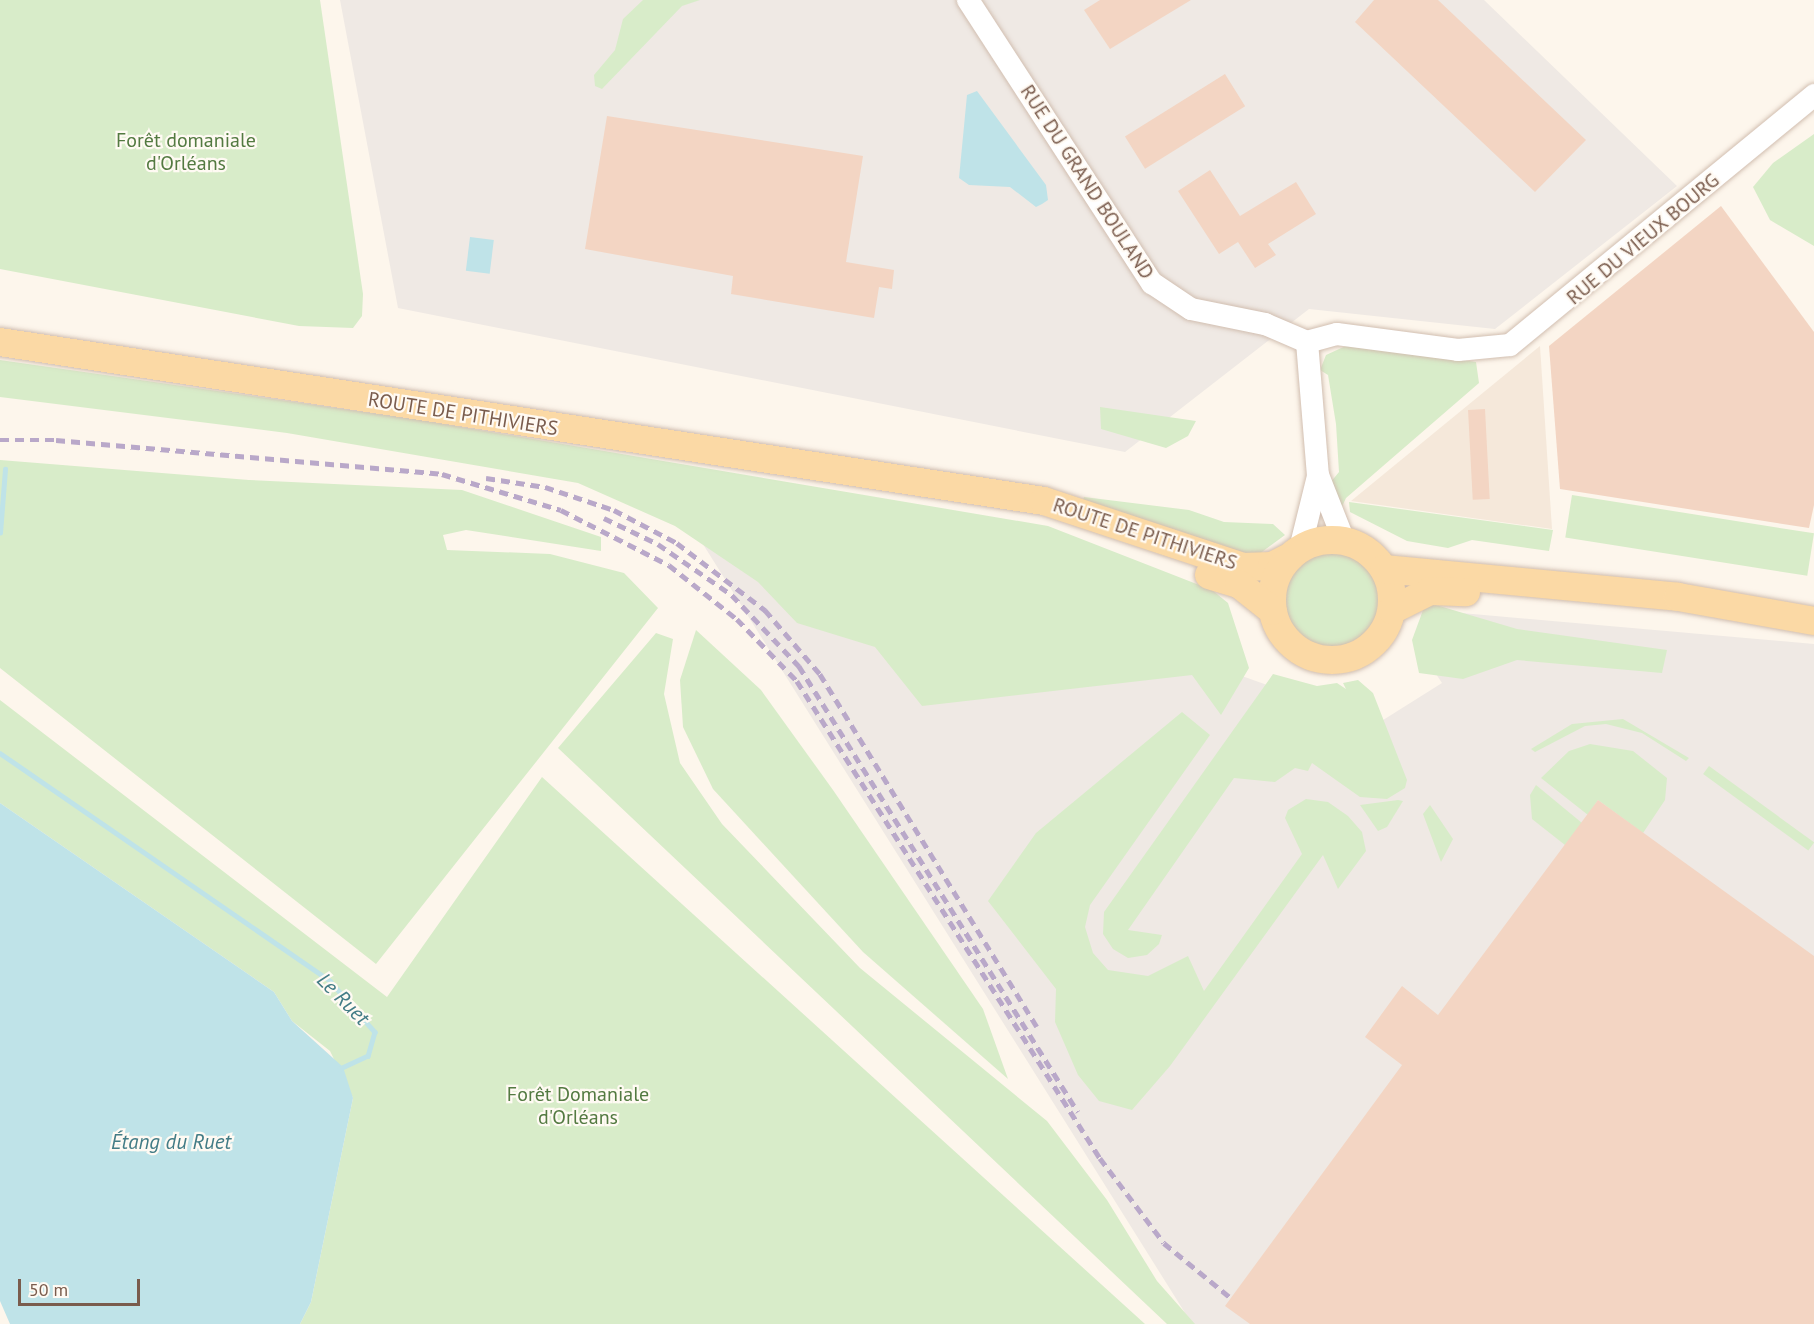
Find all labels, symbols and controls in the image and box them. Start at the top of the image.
street label: RUE DU GRAND BOULAND [1015,80,1159,284]
park label: Forêt domaniale d'Orléans [116,128,256,175]
street label: RUE DU VIEUX BOURG [1561,168,1725,310]
street label: ROUTE DE PITHIVIERS [366,387,560,441]
street label: ROUTE DE PITHIVIERS [1050,493,1240,575]
water label: Le Ruet [312,968,374,1030]
park label: Forêt Domaniale d'Orléans [507,1082,649,1129]
water label: Étang du Ruet [111,1129,231,1155]
scale bar [21,1267,142,1305]
text: 50 m [29,1278,68,1301]

